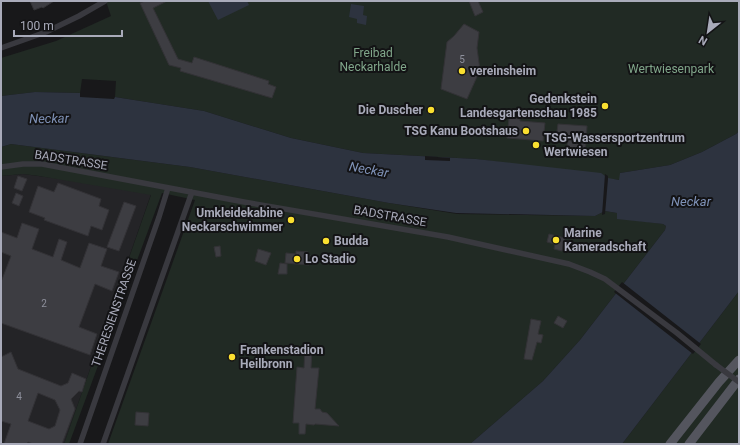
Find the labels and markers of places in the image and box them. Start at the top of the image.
place label: vereinsheim [470,64,536,78]
marker: vereinsheim [457,66,467,76]
place label: Gedenkstein Landesgartenschau 1985 [460,92,597,120]
marker: Gedenkstein Landesgartenschau 1985 [600,101,610,111]
place label: Die Duscher [358,103,424,117]
marker: Die Duscher [426,105,436,115]
place label: TSG Kanu Bootshaus [404,124,518,138]
marker: TSG Kanu Bootshaus [521,126,531,136]
place label: TSG-Wassersportzentrum Wertwiesen [544,131,685,159]
marker: TSG-Wassersportzentrum Wertwiesen [531,140,541,150]
place label: Umkleidekabine Neckarschwimmer [182,206,284,234]
marker: Umkleidekabine Neckarschwimmer [286,215,296,225]
place label: Marine Kameradschaft [564,226,646,254]
place label: Budda [334,234,369,248]
marker: Marine Kameradschaft [551,235,561,245]
marker: Budda [321,236,331,246]
place label: Lo Stadio [305,252,356,266]
marker: Lo Stadio [292,254,302,264]
place label: Frankenstadion Heilbronn [240,343,324,371]
marker: Frankenstadion Heilbronn [227,352,237,362]

